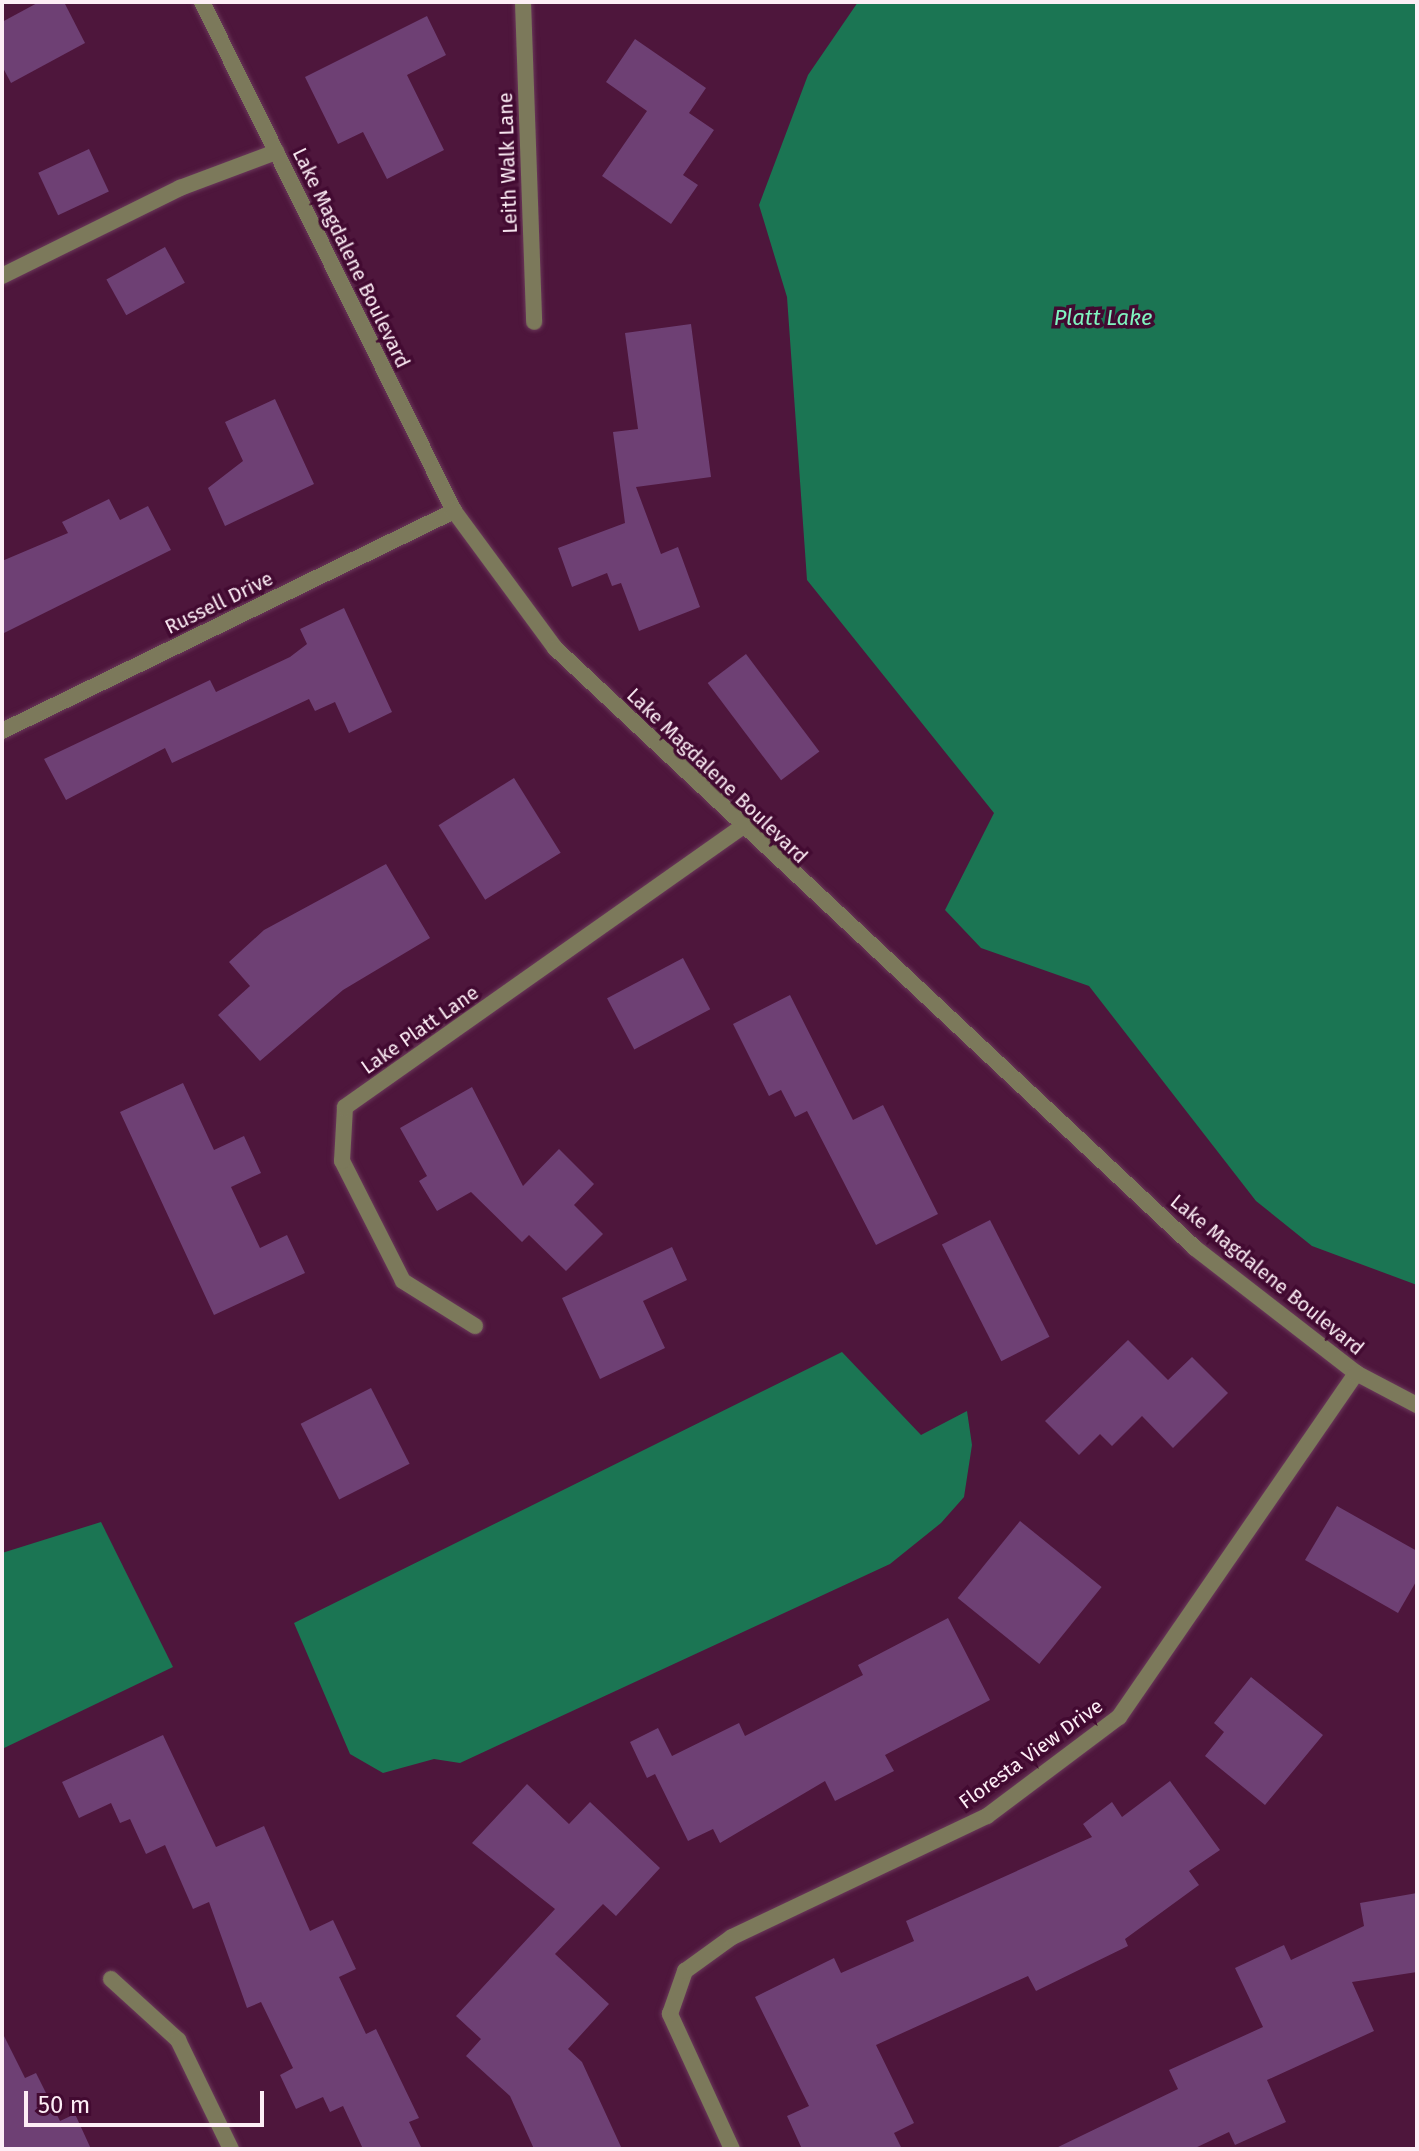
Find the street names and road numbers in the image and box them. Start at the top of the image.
street label: Leith Walk Lane [494,92,522,234]
street label: Lake Magdalene Boulevard [287,144,415,372]
street label: Russell Drive [161,567,277,639]
street label: Lake Magdalene Boulevard [622,683,812,869]
street label: Lake Platt Lane [357,981,483,1079]
street label: Lake Magdalene Boulevard [1165,1190,1369,1360]
street label: Floresta View Drive [954,1694,1108,1814]

